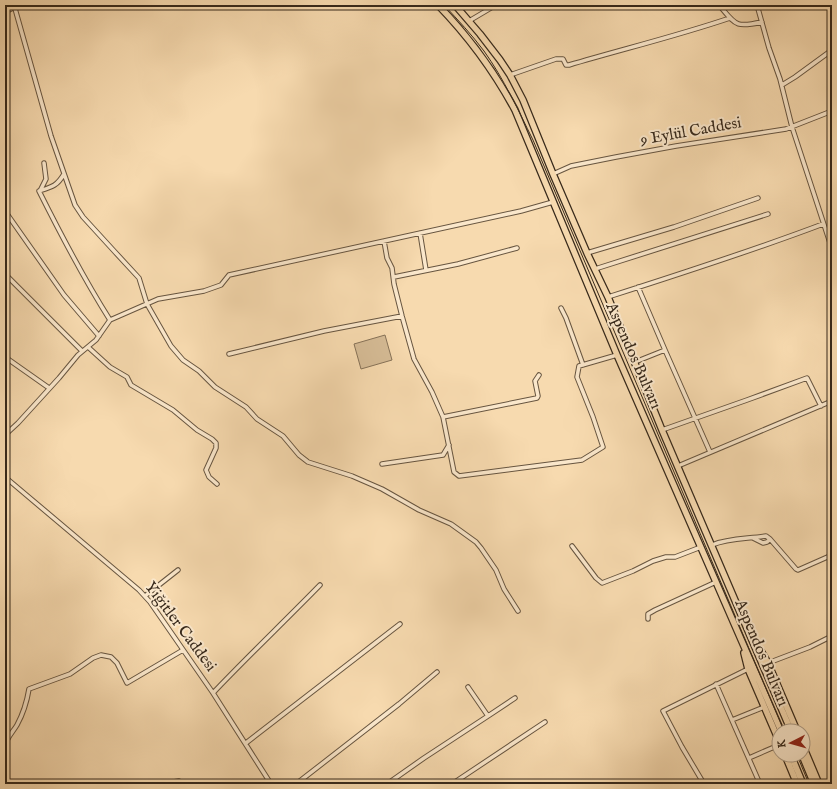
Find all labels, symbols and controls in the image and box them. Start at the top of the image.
street label: 9 Eylül Caddesi [638,113,743,151]
street label: Aspendos Bulvarı [600,299,665,412]
street label: Yiğitler Caddesi [140,578,220,676]
street label: Aspendos Bulvarı [729,596,793,710]
north arrow [771,723,811,763]
text: K [775,738,789,749]

